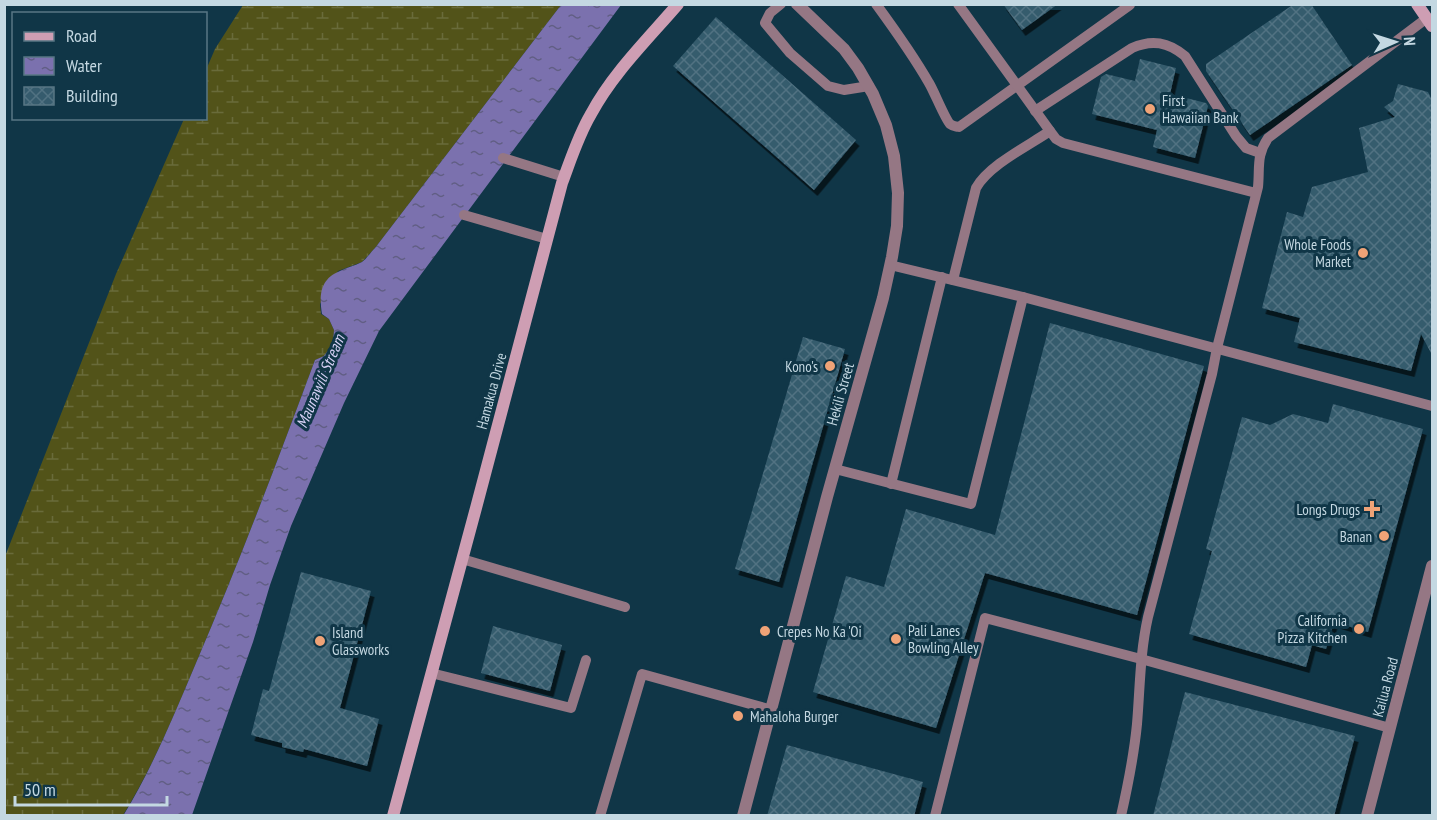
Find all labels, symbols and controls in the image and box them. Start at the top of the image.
legend [12,12,207,120]
north arrow [1365,12,1425,72]
text: Road [66,24,97,47]
text: N [1400,36,1420,46]
text: Water [66,54,102,77]
text: Building [66,84,118,107]
place label: First Hawaiian Bank [1162,91,1239,127]
marker: First Hawaiian Bank [1143,102,1157,116]
place label: Whole Foods Market [1284,235,1351,271]
marker: Whole Foods Market [1356,246,1370,260]
water label: Maunawili Stream [291,330,349,431]
street label: Hamakua Drive [472,351,510,431]
place label: Kono's [785,357,818,376]
marker: Kono's [823,359,837,373]
street label: Hekili Street [822,360,858,428]
place label: Longs Drugs [1297,500,1360,519]
marker: Longs Drugs [1365,502,1379,516]
place label: Banan [1340,527,1372,546]
marker: Banan [1377,529,1391,543]
place label: California Pizza Kitchen [1278,611,1347,647]
place label: Pali Lanes Bowling Alley [908,621,979,657]
place label: Crepes No Ka 'Oi [777,622,862,641]
marker: California Pizza Kitchen [1352,622,1366,636]
place label: Island Glassworks [332,623,389,659]
marker: Crepes No Ka 'Oi [758,624,772,638]
marker: Pali Lanes Bowling Alley [889,632,903,646]
marker: Island Glassworks [313,634,327,648]
street label: Kailua Road [1368,655,1402,719]
place label: Mahaloha Burger [750,707,839,726]
marker: Mahaloha Burger [731,709,745,723]
scale bar [15,769,166,807]
text: 50 m [24,778,56,801]

